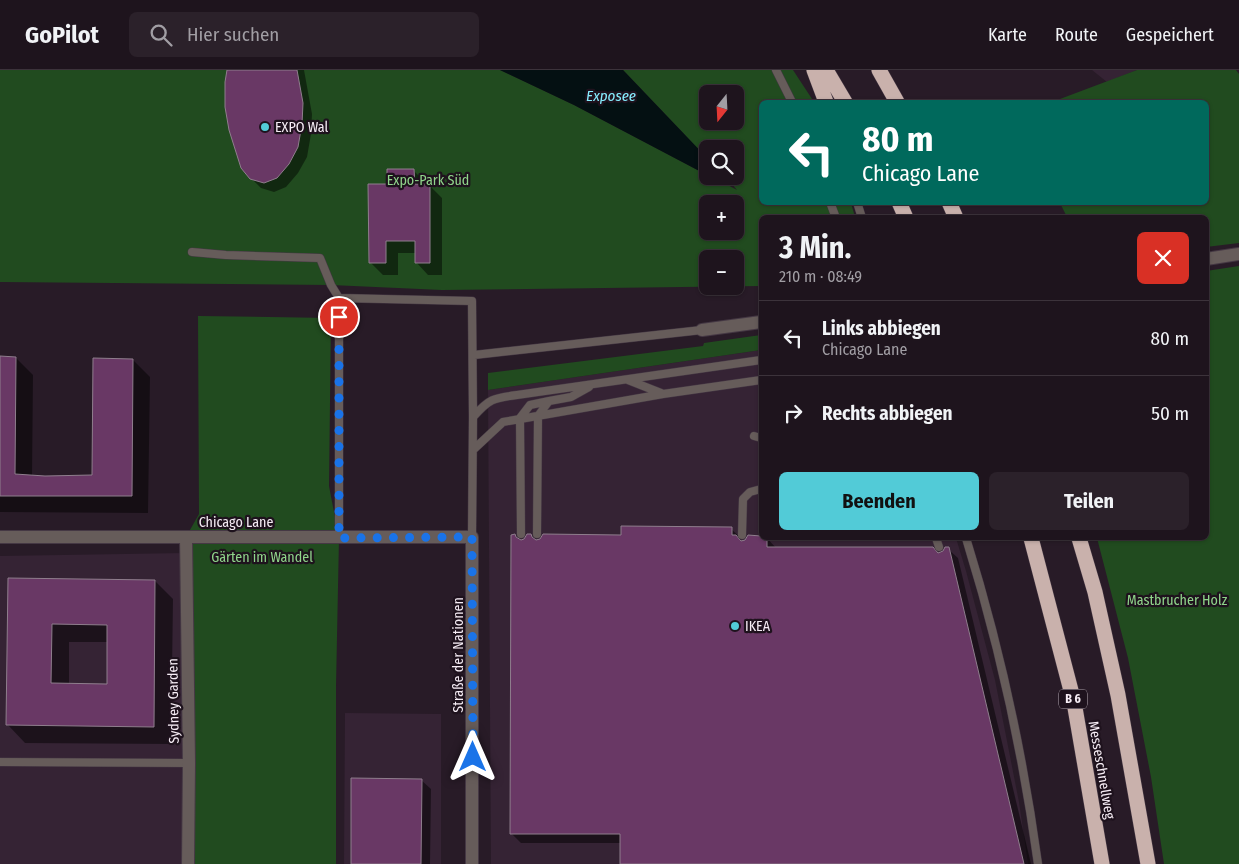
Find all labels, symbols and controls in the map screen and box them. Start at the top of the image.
search box [129,12,479,57]
text: GoPilot [25,21,99,49]
icon: search [147,21,175,49]
text: Hier suchen [187,23,279,46]
text: Karte [988,24,1027,46]
text: Route [1055,24,1098,46]
text: Gespeichert [1126,24,1214,46]
north arrow [699,85,744,130]
map controls [699,85,744,295]
water label: Exposee [586,87,636,105]
text: 80 m [862,118,934,160]
place label: EXPO Wal [275,119,329,136]
icon: left [779,120,844,185]
marker: EXPO Wal [259,121,271,133]
button: search [699,140,744,185]
text: Chicago Lane [862,160,979,187]
park label: Expo-Park Süd [387,172,469,189]
button: + [699,195,744,240]
text: 3 Min. [779,230,851,266]
button: close [1137,232,1189,284]
button: − [699,250,744,295]
text: 210 m · 08:49 [779,267,862,286]
pin [318,296,360,338]
icon: arrive [325,303,353,331]
text: Links abbiegen [822,317,941,340]
icon: left [779,324,807,352]
text: 80 m [1151,327,1189,350]
text: Chicago Lane [822,340,907,359]
icon: right [779,399,807,427]
text: Rechts abbiegen [822,402,952,425]
text: 50 m [1151,402,1189,425]
button: Beenden [779,472,979,530]
button: Teilen [989,472,1189,530]
street label: Chicago Lane [199,514,273,531]
park label: Gärten im Wandel [211,549,313,566]
park label: Mastbrucher Holz [1127,592,1228,609]
street label: Straße der Nationen [450,597,467,713]
place label: IKEA [745,618,771,635]
marker: IKEA [729,620,741,632]
street label: Sydney Garden [164,658,183,744]
road number: B 6 [1059,690,1087,708]
street label: Messeschnellweg [1085,720,1119,821]
position arrow [446,730,498,782]

